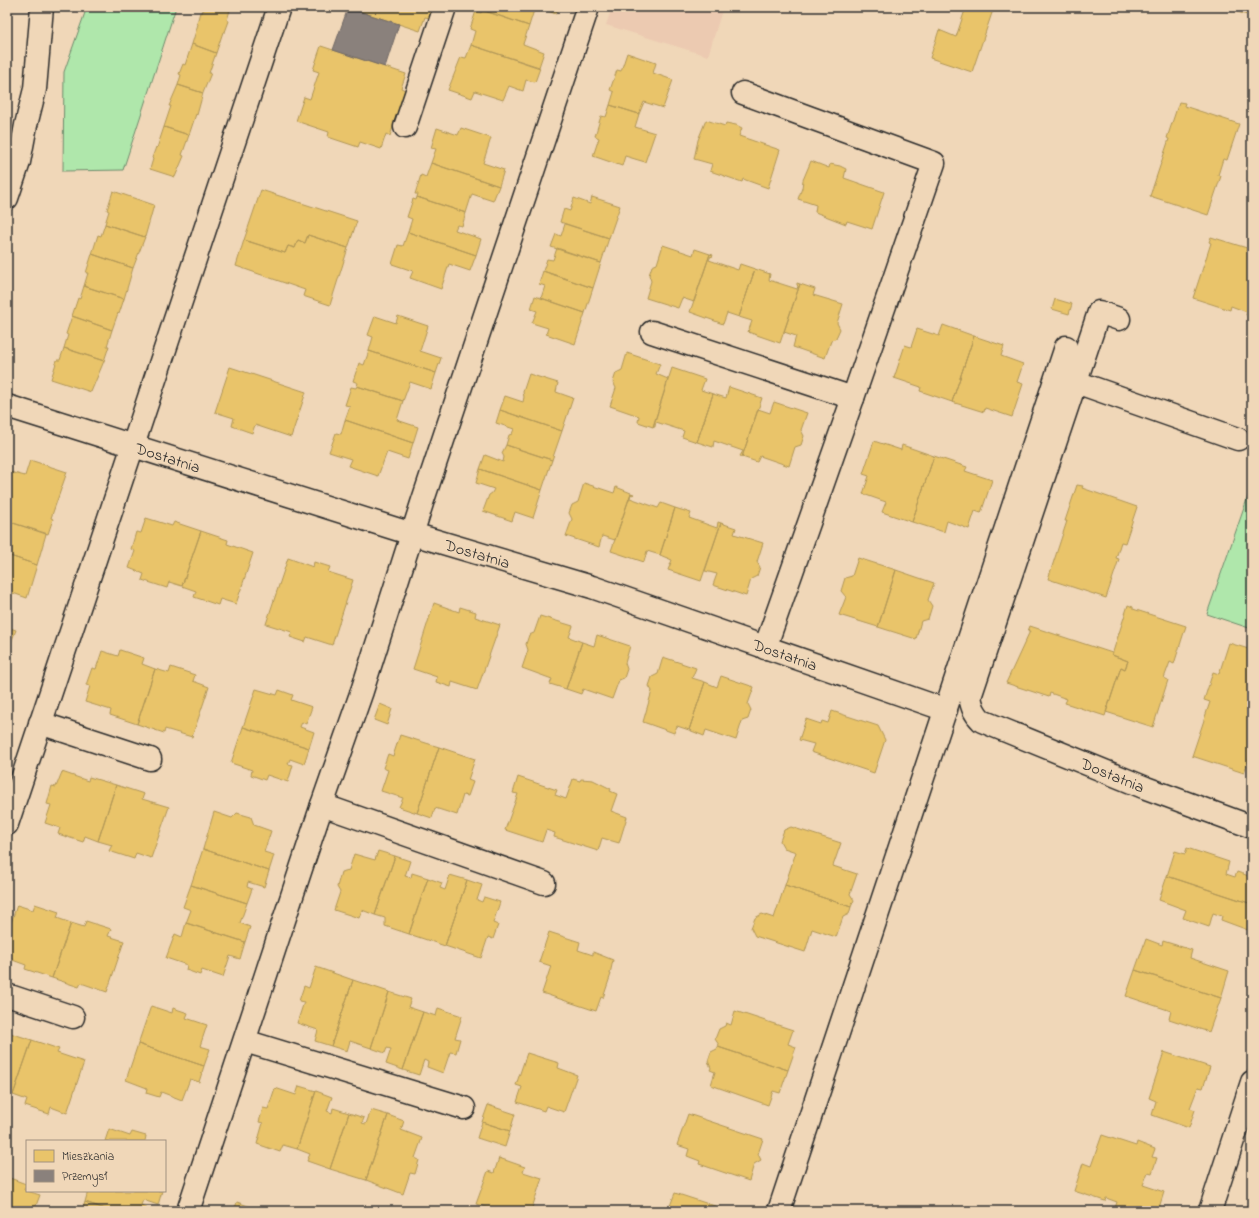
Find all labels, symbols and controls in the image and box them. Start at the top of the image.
street label: Dostatnia [131,437,203,480]
street label: Dostatnia [440,534,513,576]
street label: Dostatnia [748,633,820,678]
street label: Dostatnia [1076,752,1148,800]
legend [26,1140,166,1192]
text: Mieszkania [62,1148,114,1166]
text: Przemysł [62,1168,107,1187]

